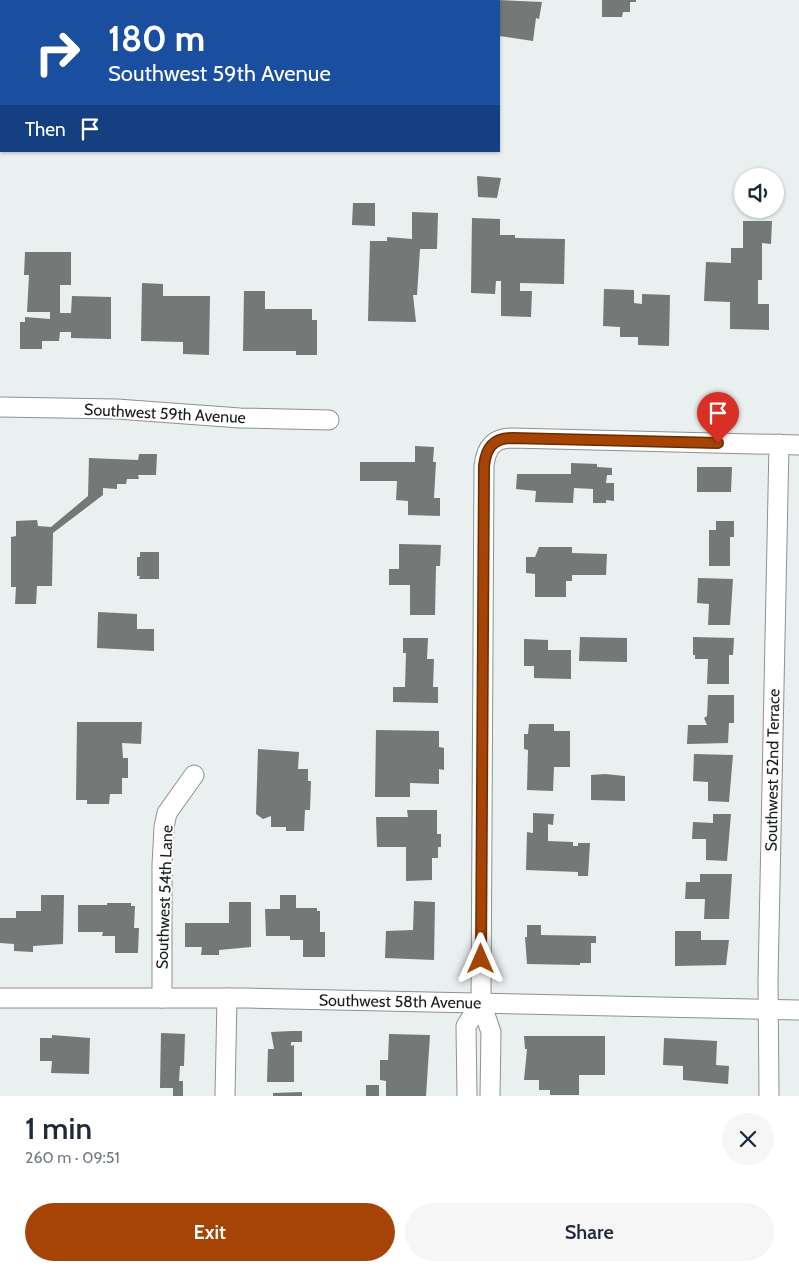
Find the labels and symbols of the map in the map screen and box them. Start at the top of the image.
pin [697,392,739,443]
street label: Southwest 59th Avenue [84,400,246,427]
street label: Southwest 52nd Terrace [762,688,783,852]
street label: Southwest 54th Lane [152,825,177,969]
position arrow [454,932,506,984]
street label: Southwest 58th Avenue [319,991,481,1012]

